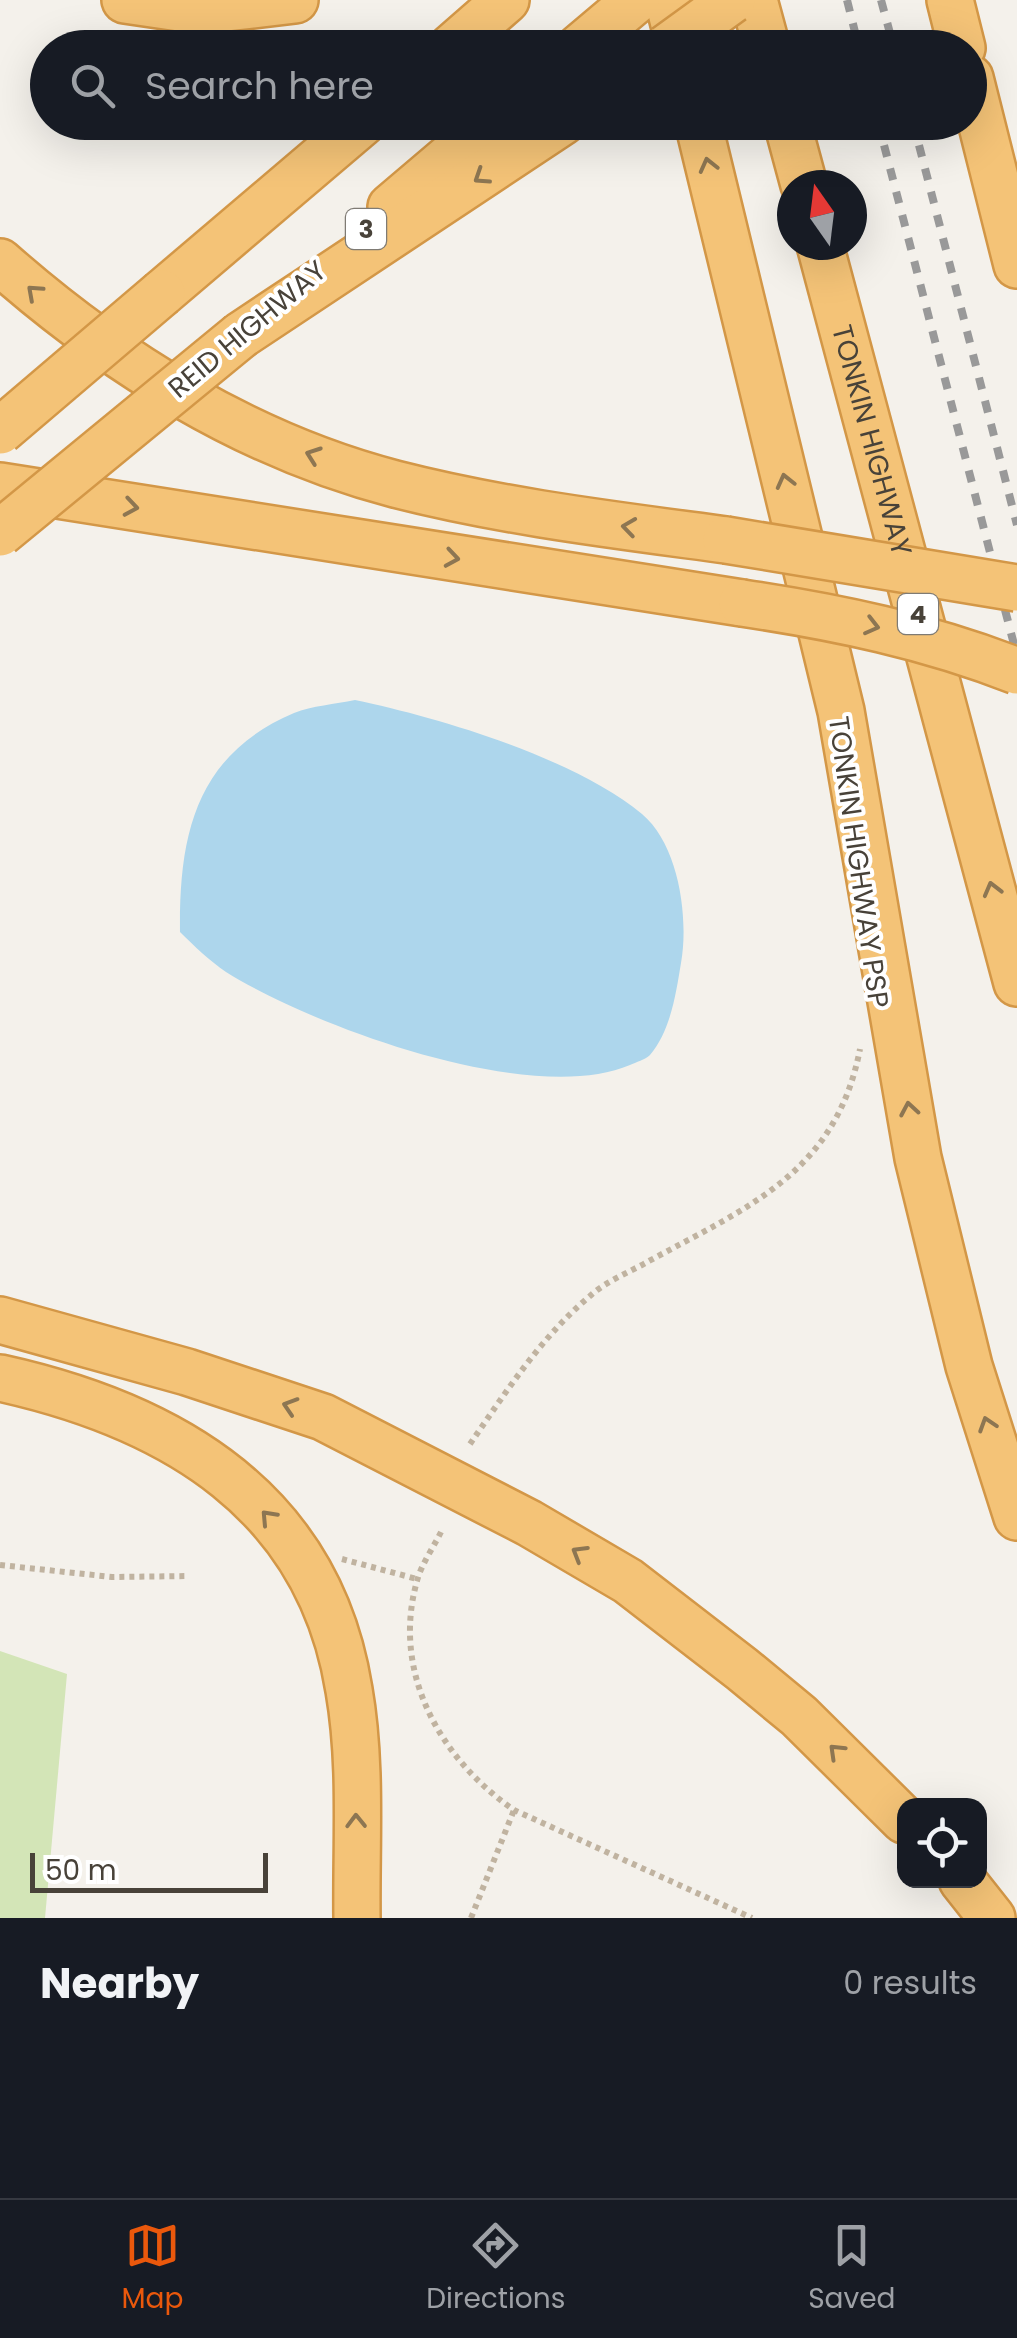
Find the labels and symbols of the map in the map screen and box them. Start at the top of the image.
one-way arrow [699,157,720,174]
one-way arrow [474,165,493,183]
north arrow [777,170,867,260]
road number: 3 [346,209,386,249]
street label: REID HIGHWAY [160,252,335,407]
one-way arrow [27,286,46,304]
street label: TONKIN HIGHWAY [822,320,921,560]
one-way arrow [306,446,323,467]
one-way arrow [776,473,797,490]
one-way arrow [123,496,139,517]
one-way arrow [621,517,638,538]
one-way arrow [444,546,460,567]
road number: 4 [898,594,938,634]
one-way arrow [863,615,880,636]
street label: TONKIN HIGHWAY PSP [819,714,898,1010]
one-way arrow [982,881,1003,898]
one-way arrow [899,1100,920,1117]
one-way arrow [282,1398,299,1418]
one-way arrow [978,1416,999,1433]
one-way arrow [262,1510,280,1529]
one-way arrow [572,1546,590,1565]
one-way arrow [829,1745,848,1763]
one-way arrow [345,1812,366,1828]
scale bar [30,1848,268,1892]

